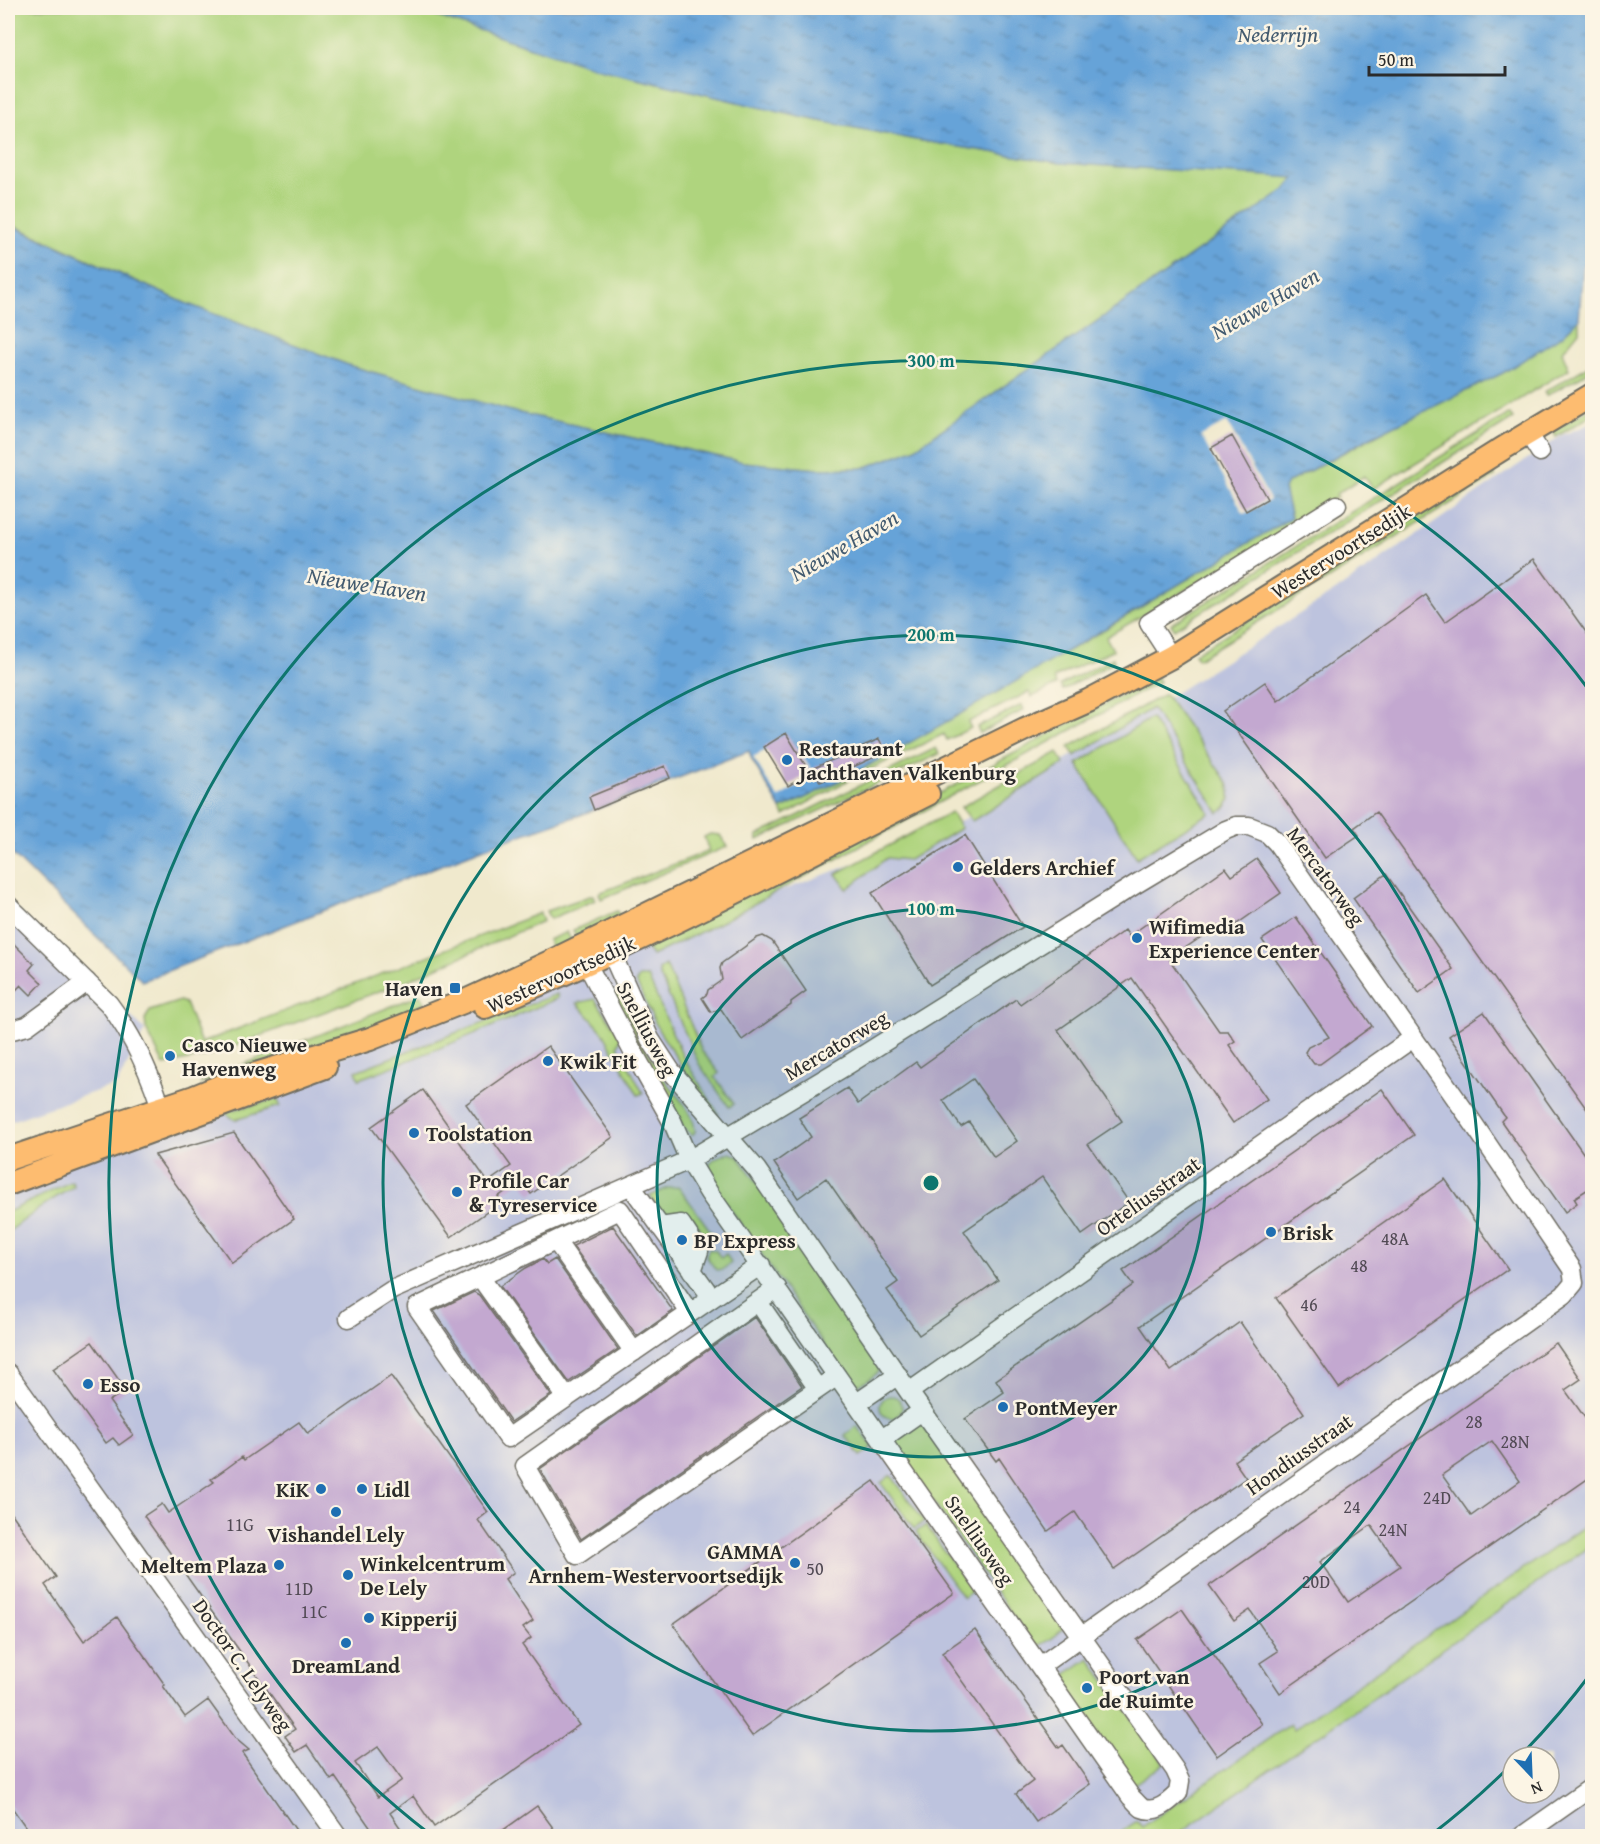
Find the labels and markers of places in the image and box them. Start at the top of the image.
place label: Restaurant Jachthaven Valkenburg [796,733,1017,788]
marker: Restaurant Jachthaven Valkenburg [780,753,794,767]
place label: Gelders Archief [970,852,1117,883]
marker: Gelders Archief [951,860,965,874]
place label: Wifimedia Experience Center [1149,911,1320,966]
marker: Wifimedia Experience Center [1130,931,1144,945]
place label: Haven [385,973,444,1004]
marker: Haven [448,981,462,995]
place label: Casco Nieuwe Havenweg [182,1029,307,1084]
place label: Kwik Fit [560,1046,637,1077]
marker: Casco Nieuwe Havenweg [163,1049,177,1063]
marker: Kwik Fit [541,1054,555,1068]
place label: Toolstation [426,1118,533,1149]
marker: Toolstation [407,1126,421,1140]
place label: Profile Car & Tyreservice [469,1165,597,1220]
centre of rings [921,1173,941,1193]
marker: Profile Car & Tyreservice [450,1185,464,1199]
place label: Brisk [1283,1217,1334,1248]
place label: BP Express [694,1225,796,1256]
marker: Brisk [1264,1225,1278,1239]
marker: BP Express [675,1233,689,1247]
place label: Esso [100,1369,140,1400]
marker: Esso [81,1377,95,1391]
place label: PontMeyer [1015,1392,1118,1423]
marker: PontMeyer [996,1400,1010,1414]
place label: KiK [276,1474,310,1505]
place label: Lidl [374,1474,410,1505]
marker: KiK [314,1482,328,1496]
marker: Lidl [355,1482,369,1496]
marker: Vishandel Lely [329,1505,343,1519]
place label: Vishandel Lely [267,1519,405,1550]
place label: GAMMA Arnhem-Westervoortsedijk [529,1536,784,1591]
place label: Winkelcentrum De Lely [360,1548,505,1603]
place label: Meltem Plaza [141,1550,267,1581]
marker: GAMMA Arnhem-Westervoortsedijk [788,1556,802,1570]
marker: Meltem Plaza [272,1558,286,1572]
marker: Winkelcentrum De Lely [341,1568,355,1582]
place label: Kipperij [381,1603,457,1634]
marker: Kipperij [362,1611,376,1625]
marker: DreamLand [339,1636,353,1650]
place label: DreamLand [292,1650,400,1681]
place label: Poort van de Ruimte [1099,1661,1194,1716]
marker: Poort van de Ruimte [1080,1681,1094,1695]

